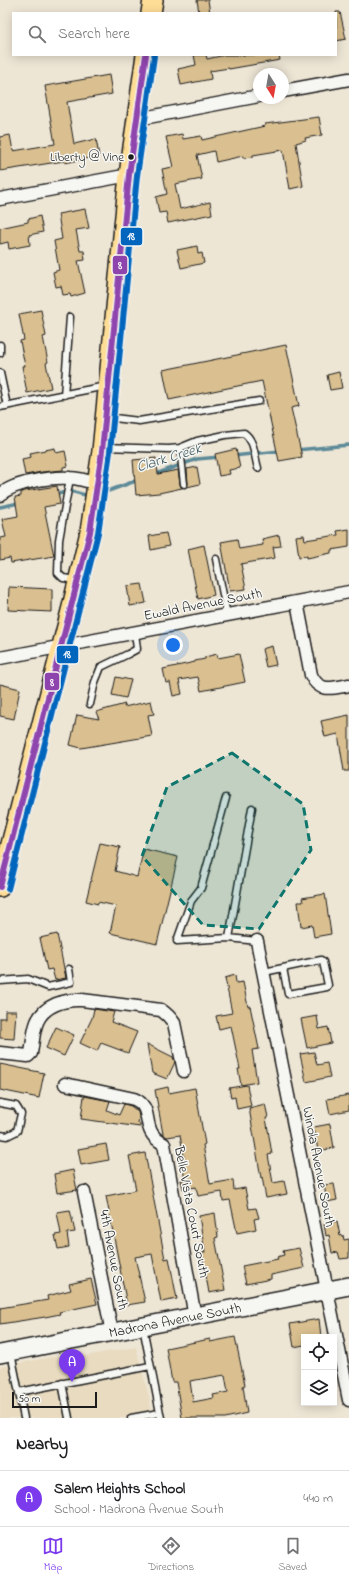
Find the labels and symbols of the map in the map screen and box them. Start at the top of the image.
north arrow [253,68,289,104]
place label: Liberty @ Vine [50,148,124,168]
marker: Liberty @ Vine [126,152,136,162]
line badge: 18 [120,227,143,246]
text: 18 [127,229,136,245]
line badge: 8 [112,255,128,275]
text: 8 [117,258,123,274]
water label: Clark Creek [134,437,205,478]
street label: Ewald Avenue South [142,583,264,627]
your location [163,635,183,655]
line badge: 18 [56,645,79,664]
text: 18 [63,647,72,663]
line badge: 8 [44,672,60,691]
text: 8 [49,675,55,691]
street label: Winola Avenue South [296,1105,340,1229]
street label: Belle Vista Court South [168,1143,214,1280]
street label: 4th Avenue South [93,1208,133,1312]
street label: Madrona Avenue South [107,1298,243,1344]
pin: A [59,1349,85,1382]
scale bar [12,1390,97,1409]

